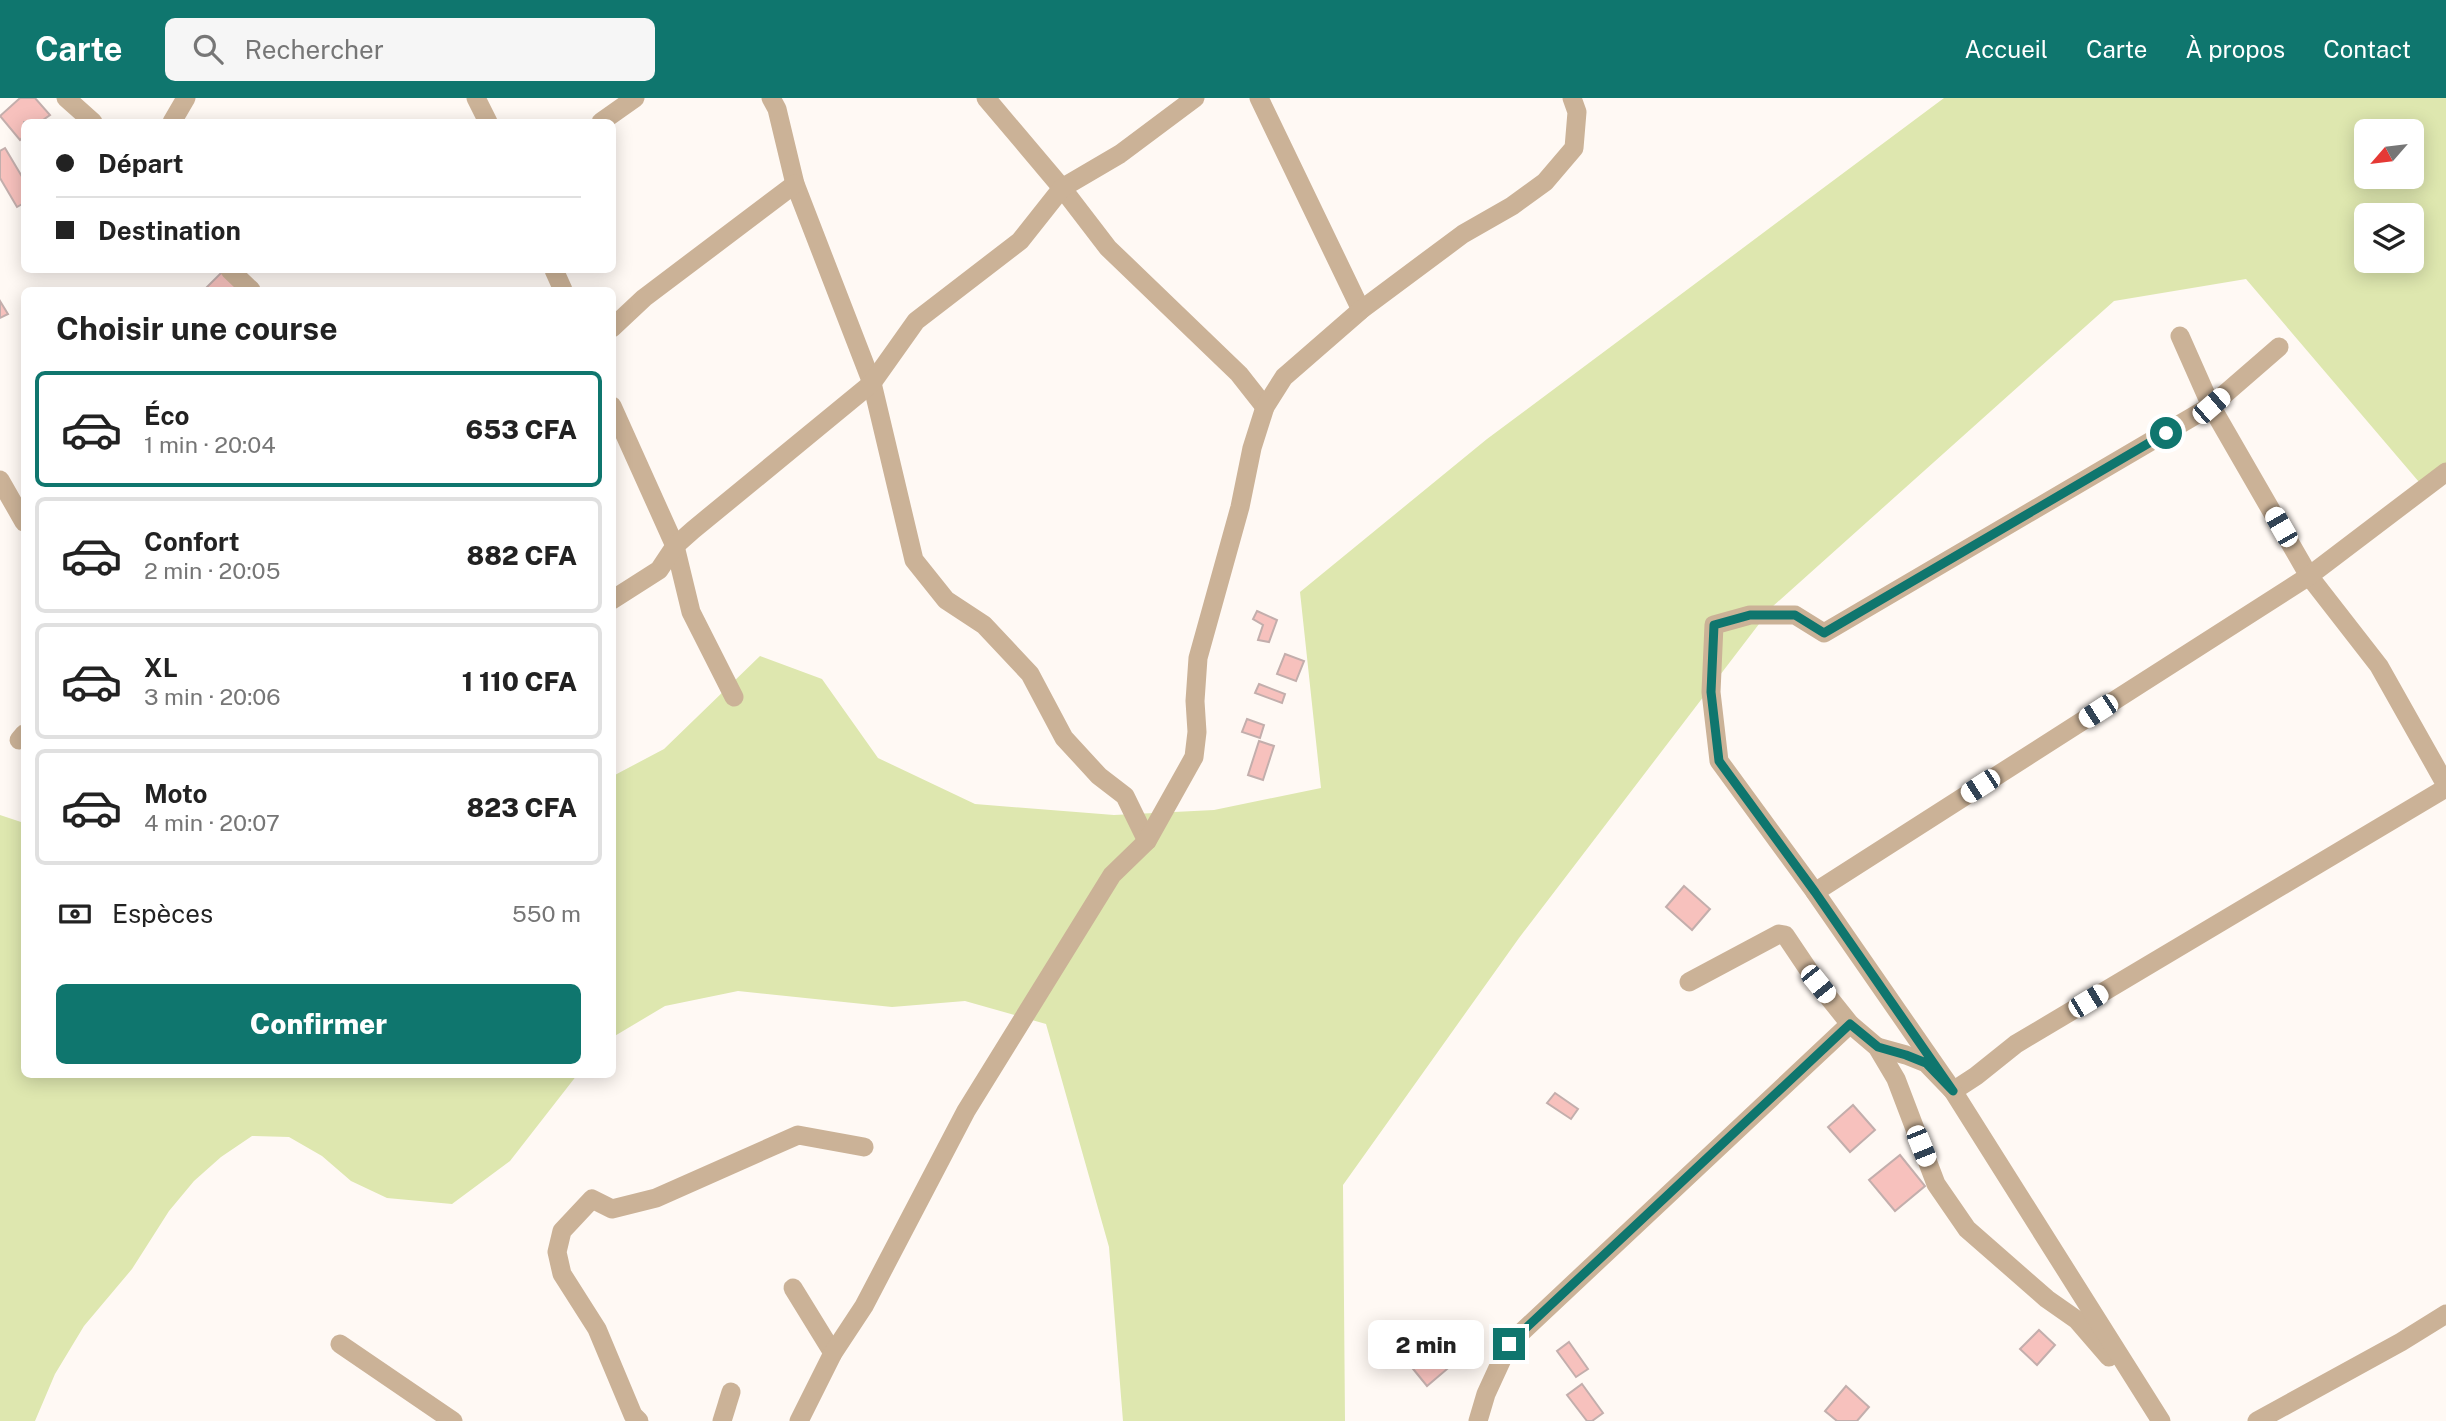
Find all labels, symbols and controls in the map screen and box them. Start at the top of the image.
search box [165,18,655,81]
text: Carte [35,30,123,68]
icon: search [189,30,227,68]
text: Rechercher [245,34,384,65]
text: Accueil [1965,35,2048,63]
text: Carte [2086,35,2147,63]
text: À propos [2185,35,2285,63]
text: Contact [2323,35,2411,63]
north arrow [2354,119,2424,189]
map controls [2354,119,2424,273]
text: Départ [98,148,184,179]
button: layers [2354,203,2424,273]
text: Destination [98,215,241,246]
text: Choisir une course [56,310,338,347]
car [2189,384,2234,428]
icon: car [60,398,123,461]
text: Éco [144,400,190,431]
text: 653 CFA [466,414,577,445]
route start [2150,417,2182,449]
text: 1 min · 20:04 [144,431,276,458]
car [2262,504,2301,550]
icon: car [60,524,123,587]
text: Confort [144,526,240,557]
text: 882 CFA [466,540,577,571]
text: 2 min · 20:05 [144,557,280,584]
icon: car [60,650,123,713]
text: XL [144,652,178,683]
text: 1 110 CFA [462,666,577,697]
text: 3 min · 20:06 [144,683,281,710]
car [2075,691,2122,731]
car [1957,766,2004,806]
icon: car [60,776,123,839]
text: Moto [144,778,207,809]
text: 823 CFA [466,792,577,823]
text: 4 min · 20:07 [144,809,280,836]
icon: cash [56,895,94,933]
text: Espèces [112,898,213,929]
text: 550 m [512,900,581,927]
car [1797,961,1840,1007]
car [2065,981,2112,1021]
button: Confirmer [56,984,581,1064]
car [1904,1123,1939,1169]
callout: 2 min [1369,1320,1484,1368]
route end [1493,1328,1525,1360]
text: 2 min [1395,1331,1457,1358]

